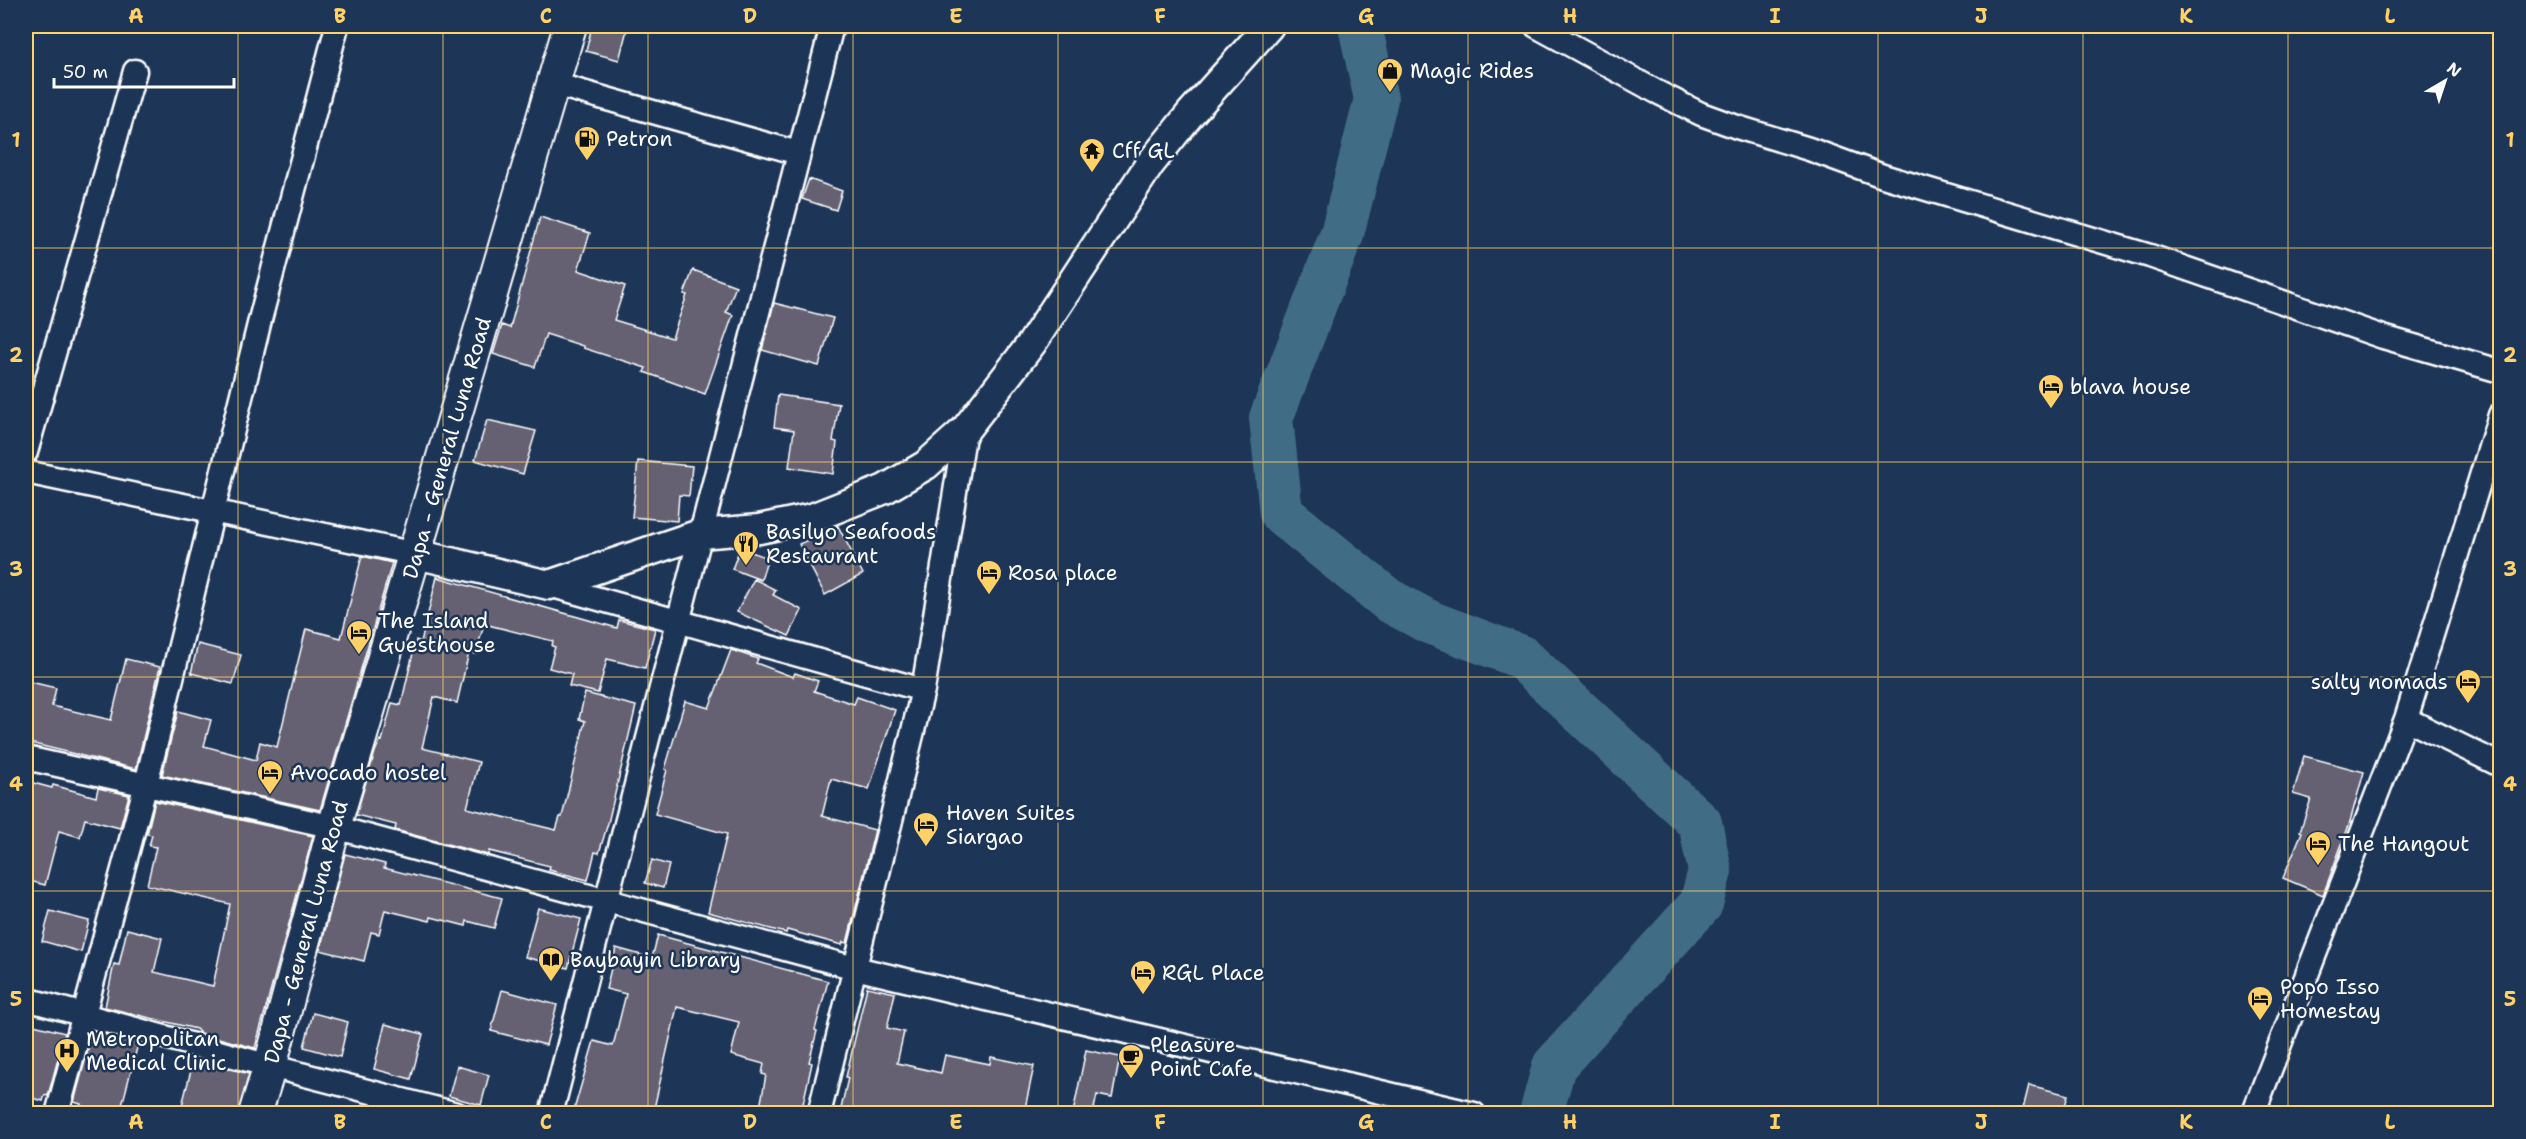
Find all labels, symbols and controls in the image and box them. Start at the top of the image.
text: A [128,3,144,29]
text: B [334,3,346,29]
text: C [540,3,552,29]
text: D [743,3,757,29]
text: E [949,3,963,29]
text: F [1154,3,1166,29]
text: G [1358,3,1374,29]
text: H [1563,3,1577,29]
text: I [1769,3,1781,29]
text: J [1975,3,1988,29]
text: K [2179,3,2193,29]
text: L [2385,3,2396,29]
scale bar [54,51,234,89]
north arrow [2415,51,2475,111]
shop icon: Magic Rides [1375,56,1405,94]
place label: Magic Rides [1410,57,1534,85]
text: N [2443,58,2466,82]
text: 50 m [63,60,108,84]
fuel station icon: Petron [572,124,602,162]
place label: Petron [606,125,672,153]
text: 1 [11,127,21,153]
text: 1 [2505,127,2515,153]
temple icon: Cff GL [1077,136,1107,174]
place label: Cff GL [1112,137,1175,165]
street label: Dapa - General Luna Road [396,314,498,582]
text: 2 [9,342,23,368]
text: 2 [2503,342,2517,368]
hotel icon: blava house [2036,372,2066,410]
place label: blava house [2070,373,2191,401]
place label: Basilyo Seafoods Restaurant [766,518,936,570]
restaurant icon: Basilyo Seafoods Restaurant [731,529,761,567]
text: 3 [9,556,23,582]
text: 3 [2503,556,2517,582]
hotel icon: Rosa place [974,558,1004,596]
place label: Rosa place [1008,559,1118,587]
place label: The Island Guesthouse [378,607,496,659]
hotel icon: The Island Guesthouse [344,618,374,656]
hotel icon: salty nomads [2453,667,2483,705]
place label: salty nomads [2311,668,2448,696]
hotel icon: Avocado hostel [255,758,285,796]
place label: Avocado hostel [290,759,447,787]
text: 4 [9,771,23,797]
text: 4 [2503,771,2517,797]
street label: Dapa - General Luna Road [257,797,355,1067]
place label: Haven Suites Siargao [946,799,1075,851]
hotel icon: Haven Suites Siargao [911,810,941,848]
hotel icon: The Hangout [2303,829,2333,867]
place label: The Hangout [2338,830,2470,858]
library icon: Baybayin Library [536,945,566,983]
place label: Baybayin Library [570,946,741,974]
hotel icon: RGL Place [1128,958,1158,996]
place label: RGL Place [1162,959,1265,987]
place label: Popo Isso Homestay [2280,973,2381,1025]
hotel icon: Popo Isso Homestay [2245,984,2275,1022]
text: 5 [10,986,22,1012]
text: 5 [2504,986,2516,1012]
place label: Metropolitan Medical Clinic [86,1025,227,1077]
place label: Pleasure Point Cafe [1150,1031,1253,1083]
hospital icon: Metropolitan Medical Clinic [52,1036,82,1074]
cafe icon: Pleasure Point Cafe [1116,1042,1146,1080]
text: A [128,1109,144,1135]
text: B [334,1109,346,1135]
text: C [540,1109,552,1135]
text: D [743,1109,757,1135]
text: E [949,1109,963,1135]
text: F [1154,1109,1166,1135]
text: G [1358,1109,1374,1135]
text: H [1563,1109,1577,1135]
text: I [1769,1109,1781,1135]
text: J [1975,1109,1988,1135]
text: K [2179,1109,2193,1135]
text: L [2385,1109,2396,1135]

